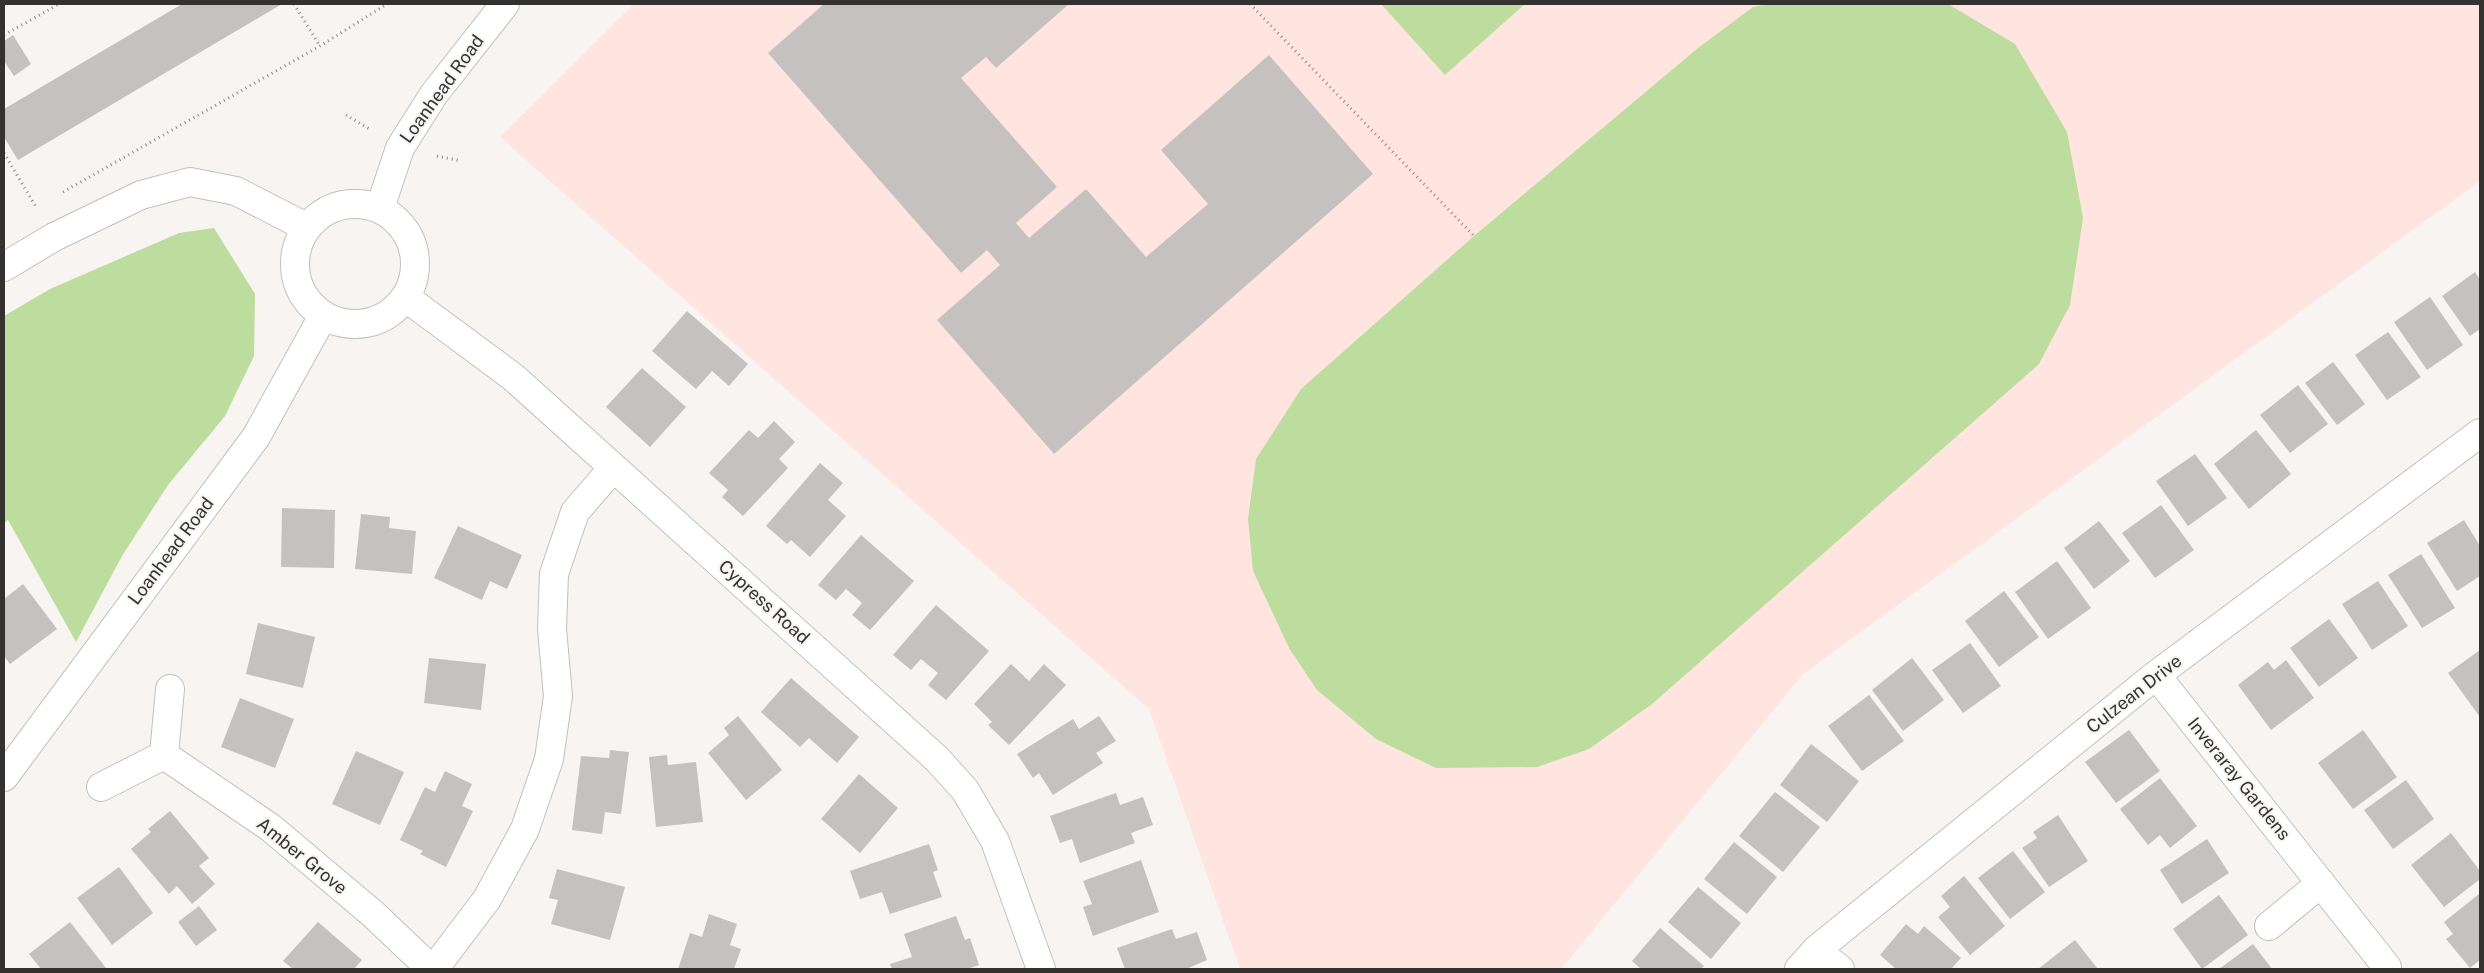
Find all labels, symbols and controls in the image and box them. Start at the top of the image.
street label: Loanhead Road [395,31,488,147]
street label: Loanhead Road [124,493,218,608]
street label: Cypress Road [715,555,814,648]
street label: Culzean Drive [2082,650,2185,737]
street label: Inveraray Gardens [2184,713,2295,844]
street label: Amber Grove [253,813,352,898]

